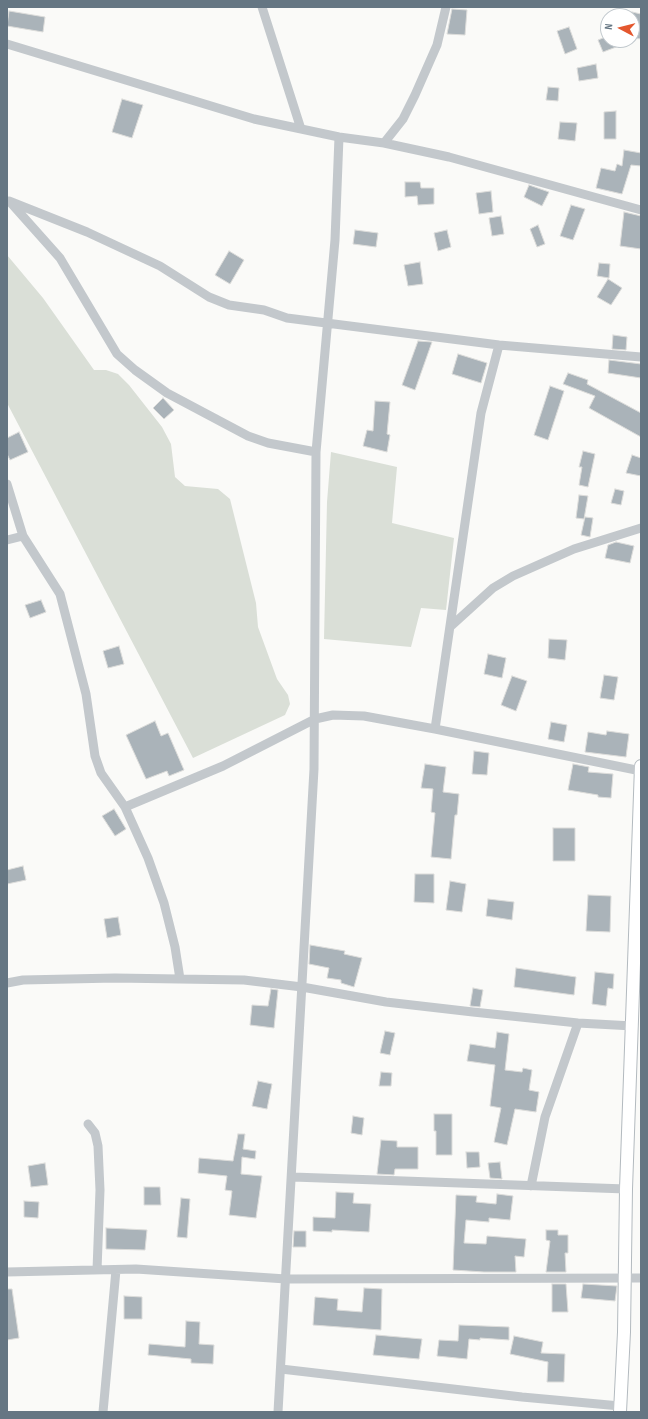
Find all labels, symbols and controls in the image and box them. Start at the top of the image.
north arrow [600,8,640,48]
text: N [602,23,615,30]

